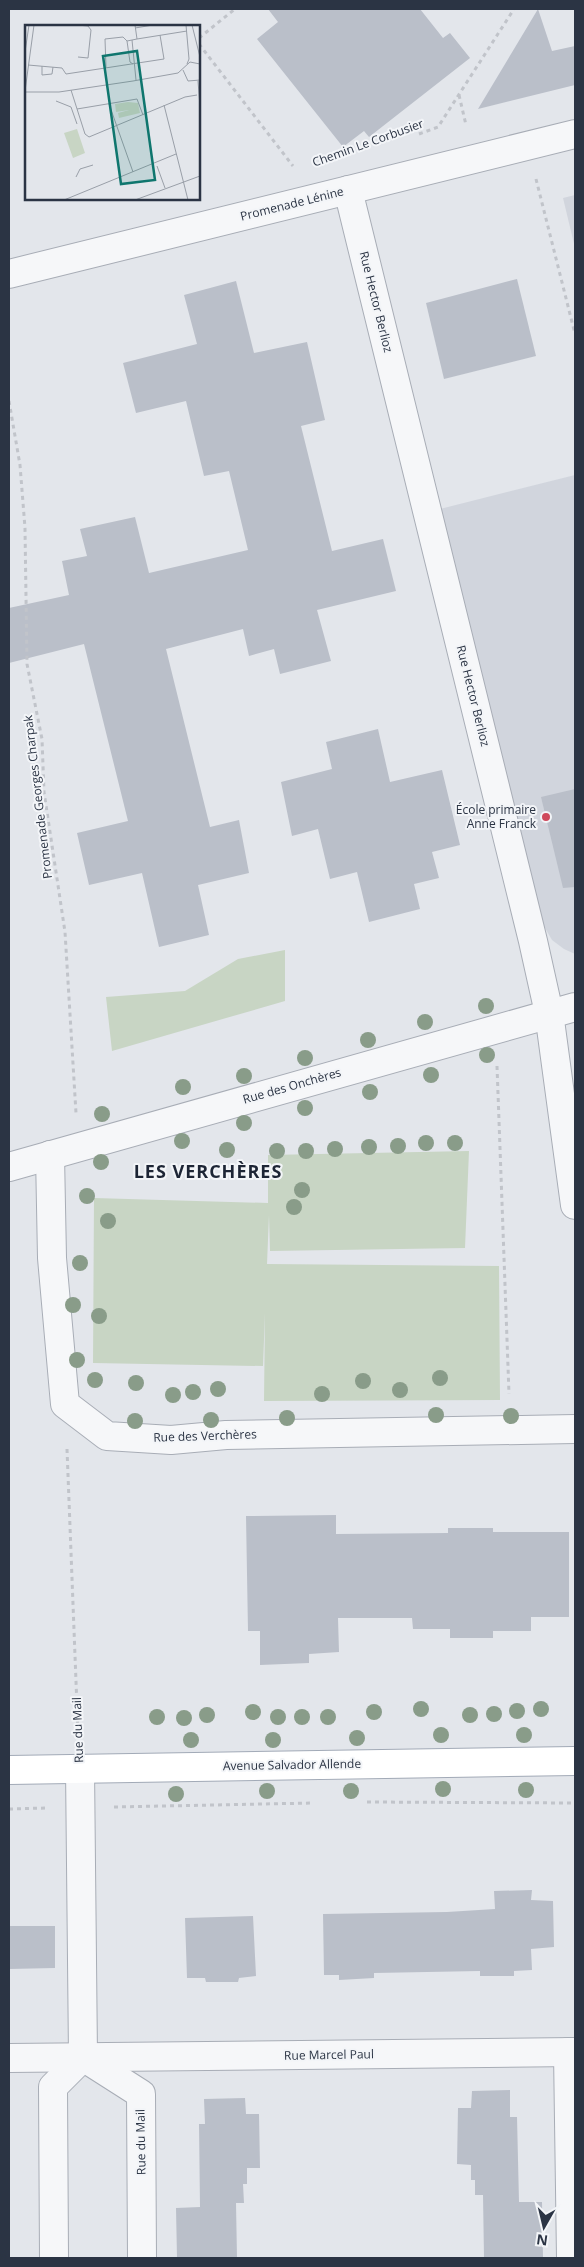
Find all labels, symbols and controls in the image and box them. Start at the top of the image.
inset map [25,25,200,200]
street label: Chemin Le Corbusier [310,114,426,171]
street label: Promenade Lénine [238,182,346,225]
street label: Rue Hector Berlioz [356,249,397,355]
street label: Rue Hector Berlioz [453,643,494,749]
street label: Promenade Georges Charpak [19,714,56,880]
place label: École primaire Anne Franck [456,801,537,832]
marker: École primaire Anne Franck [540,811,552,823]
street label: Rue des Onchères [241,1063,343,1108]
district label: LES VERCHÈRES [134,1159,282,1183]
street label: Rue des Verchères [153,1425,257,1446]
street label: Rue du Mail [68,1697,87,1763]
street label: Avenue Salvador Allende [223,1755,362,1774]
street label: Rue Marcel Paul [284,2045,374,2064]
street label: Rue du Mail [131,2109,150,2175]
north arrow [519,2202,569,2252]
text: N [535,2230,549,2251]

